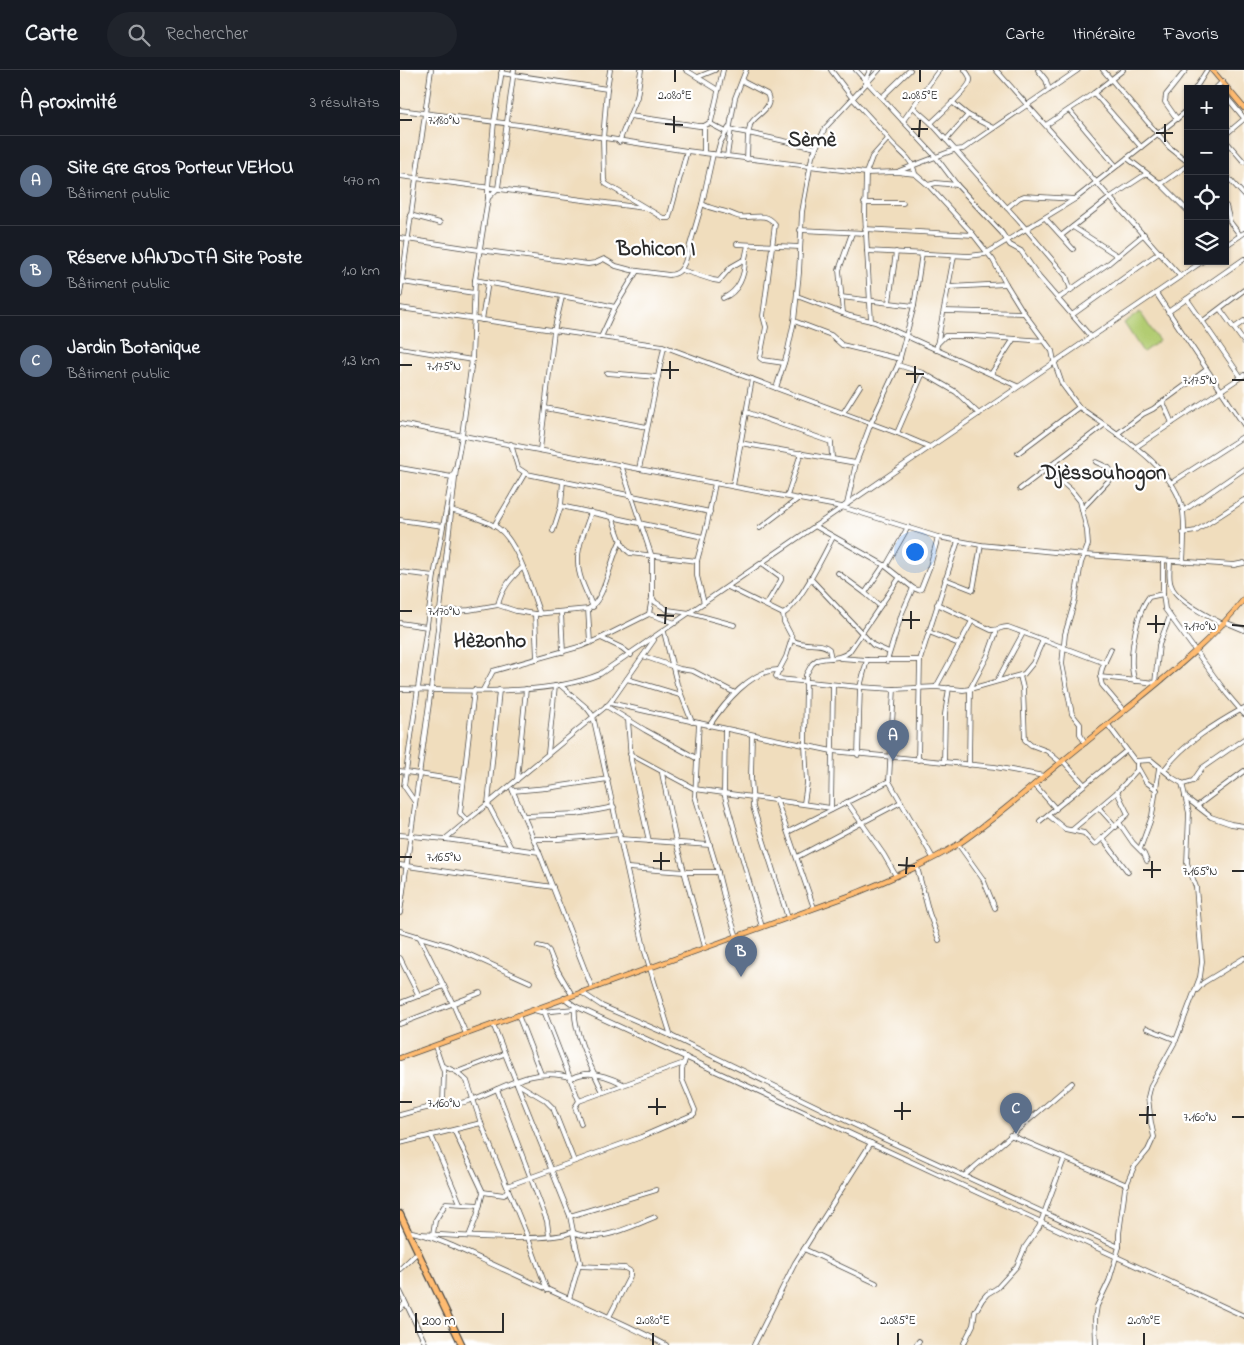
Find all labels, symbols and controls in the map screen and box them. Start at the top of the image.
search box [107,12,457,57]
text: Carte [25,17,77,52]
icon: search [125,21,153,49]
text: Rechercher [165,21,248,48]
text: Carte [1005,22,1045,48]
text: Itinéraire [1073,22,1135,48]
text: Favoris [1163,22,1219,48]
map controls [1184,85,1229,265]
button: + [1184,85,1229,130]
text: 2.080°E [658,87,692,105]
text: 2.085°E [902,87,938,105]
text: À proximité [20,88,117,118]
text: 3 résultats [310,91,380,115]
text: 7.180°N [428,112,460,130]
district label: Sèmè [788,126,837,156]
button: − [1184,130,1229,175]
text: Site Gre Gros Porteur VEHOU [67,155,293,182]
text: A [31,169,41,193]
text: 470 m [343,169,380,193]
button: locate [1184,175,1229,220]
text: Bâtiment public [67,182,170,206]
button: layers [1184,220,1229,265]
district label: Bohicon I [616,235,696,265]
text: Réserve NANDOTA Site Poste [67,245,302,272]
text: B [31,259,41,283]
text: 1.0 km [341,259,380,283]
text: Bâtiment public [67,272,170,296]
text: Jardin Botanique [67,335,200,362]
text: C [32,349,40,373]
text: 1.3 km [342,349,380,373]
text: 7.175°N [427,358,461,376]
text: Bâtiment public [67,362,170,386]
text: 7.175°N [1183,372,1217,390]
district label: Djèssouhogon [1041,459,1166,491]
your location [902,539,928,565]
text: 7.170°N [428,603,460,621]
text: 7.170°N [1184,618,1216,636]
district label: Hèzonho [454,627,526,657]
pin: A [877,720,909,761]
text: 7.165°N [427,849,461,867]
text: 7.165°N [1183,863,1217,881]
pin: B [725,936,757,977]
pin: C [1000,1093,1032,1134]
text: 7.160°N [428,1095,461,1113]
text: 7.160°N [1184,1109,1217,1127]
scale bar [415,1310,504,1333]
text: 200 m [422,1311,455,1332]
text: 2.080°E [636,1312,670,1330]
text: 2.085°E [880,1312,916,1330]
text: 2.090°E [1128,1312,1160,1330]

